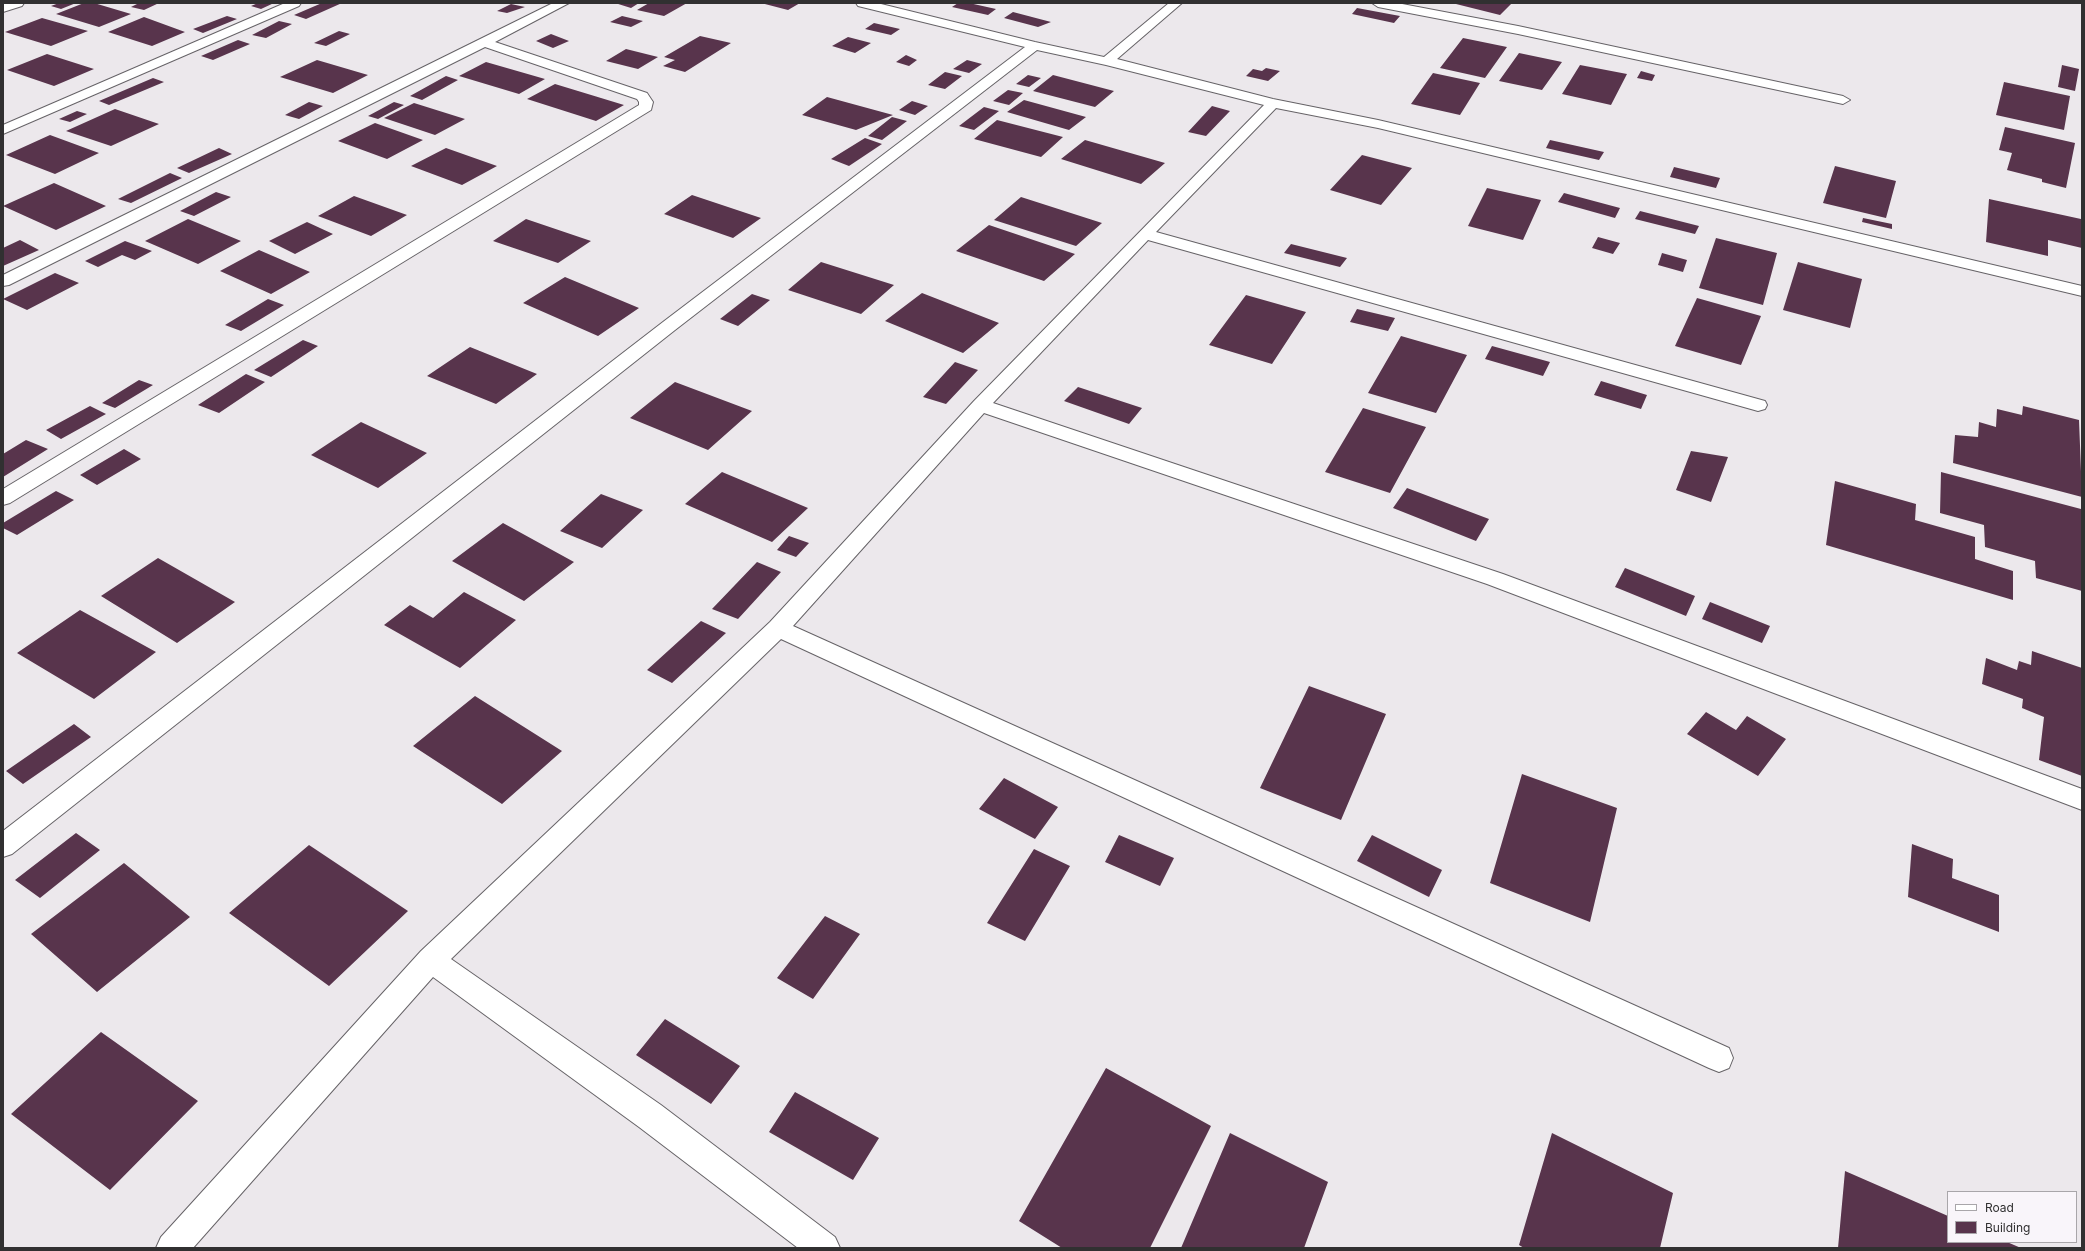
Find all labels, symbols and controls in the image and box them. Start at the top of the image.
legend [1947,1191,2077,1243]
text: Road [1985,1200,2014,1215]
text: Building [1985,1220,2030,1235]

